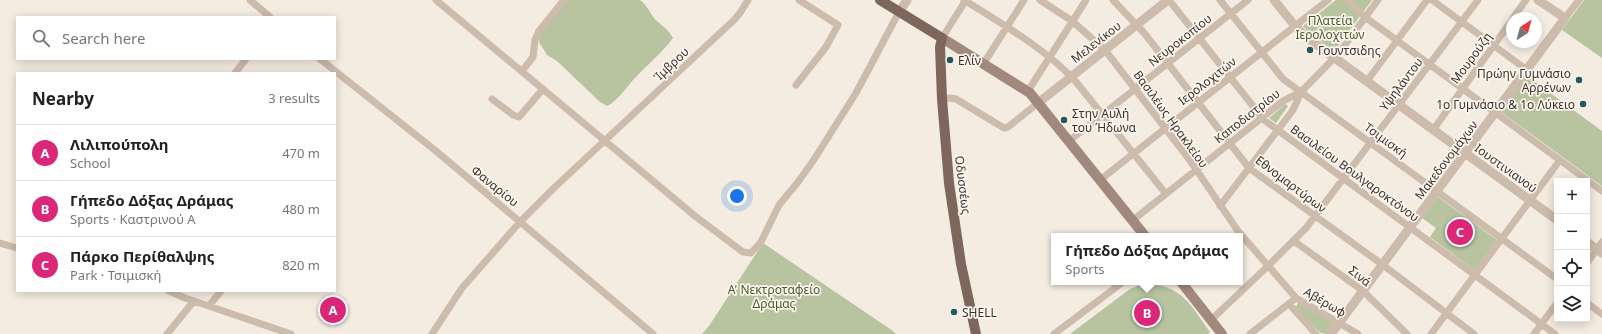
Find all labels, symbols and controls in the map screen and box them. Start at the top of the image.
street label: Νευροκοπίου [1145,10,1215,70]
park label: Πλατεία Ιερολοχιτών [1295,12,1365,43]
north arrow [1506,12,1542,48]
search box [16,16,336,60]
street label: Μελενίκου [1067,17,1125,67]
icon: search [30,27,52,49]
text: Search here [62,28,145,48]
street label: Μουρούζη [1447,29,1495,87]
place label: Γουντσιδης [1318,42,1381,59]
street label: Ίμβρου [650,43,692,85]
marker: Γουντσιδης [1305,45,1315,55]
place label: Ελίν [958,52,981,69]
street label: Ιερολοχιτών [1175,53,1239,109]
street label: Υψηλάντου [1375,54,1427,114]
marker: Ελίν [945,55,955,65]
place label: Πρώην Γυμνάσιο Αρρένων [1477,65,1571,96]
street label: Βασιλέως Ηρακλείου [1130,67,1212,171]
marker: Πρώην Γυμνάσιο Αρρένων [1574,75,1584,85]
street label: Καποδιστρίου [1211,85,1283,147]
text: Nearby [32,87,94,110]
text: 3 results [268,89,320,107]
place label: 1o Γυμνάσιο & 1ο Λύκειο [1436,96,1575,113]
marker: 1o Γυμνάσιο & 1ο Λύκειο [1578,99,1588,109]
place label: Στην Αυλή του Ήδωνα [1072,105,1137,136]
marker: Στην Αυλή του Ήδωνα [1059,115,1069,125]
street label: Μακεδονομάχων [1411,117,1481,203]
street label: Τσιμισκή [1361,119,1411,161]
street label: Βασιλείου Βουλγαροκτόνου [1287,121,1423,225]
text: Λιλιπούπολη [70,134,169,154]
street label: Ιουστινιανού [1471,140,1541,196]
text: A [41,144,50,162]
text: 470 m [282,144,320,162]
street label: Εθνομαρτύρων [1252,152,1330,216]
text: School [70,154,111,172]
street label: Οδυσσέως [951,155,975,215]
street label: Φαναρίου [468,162,522,210]
map controls [1554,178,1590,322]
button: + [1554,178,1590,214]
your location [727,186,747,206]
text: Γήπεδο Δόξας Δράμας [70,190,233,210]
text: B [41,200,49,218]
text: 480 m [282,200,320,218]
text: Sports · Καστρινού Α [70,210,196,228]
button: − [1554,214,1590,250]
pin: C [1447,217,1473,247]
popup [1051,233,1243,285]
text: Γήπεδο Δόξας Δράμας [1065,240,1229,260]
text: Πάρκο Περίθαλψης [70,246,214,266]
button: locate [1554,250,1590,286]
text: C [41,256,49,274]
text: 820 m [282,256,320,274]
text: Sports [1065,260,1105,278]
street label: Σινά [1345,262,1375,290]
text: Park · Τσιμισκή [70,266,161,284]
park label: Α' Νεκτροταφείο Δράμας [728,281,820,312]
street label: Αβέρωφ [1301,283,1349,321]
button: layers [1554,286,1590,322]
pin: A [320,295,346,325]
pin: B [1134,298,1160,328]
place label: SHELL [962,304,997,321]
marker: SHELL [949,307,959,317]

